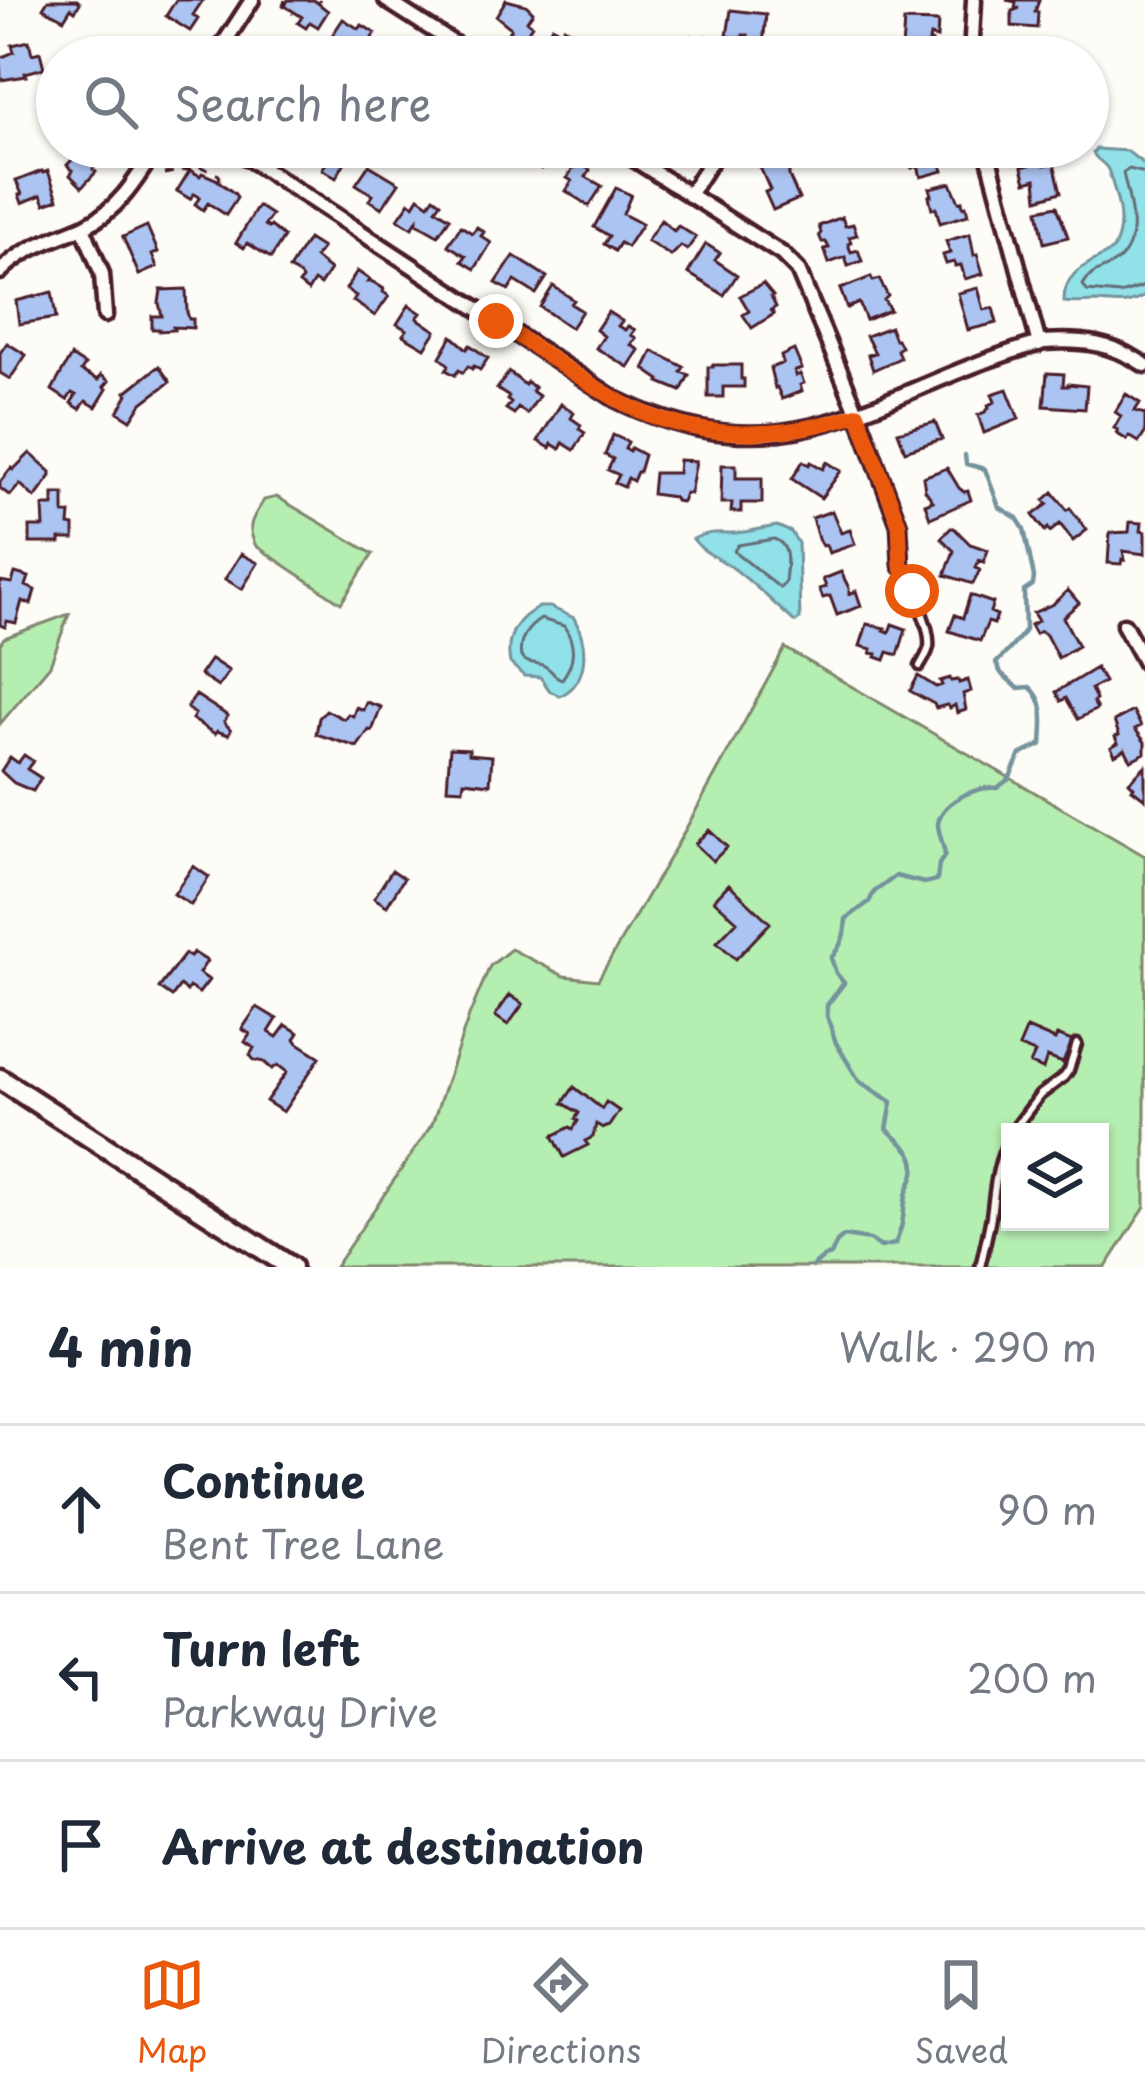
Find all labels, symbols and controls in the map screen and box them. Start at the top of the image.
search box [36,36,1109,168]
text: Search here [174,68,431,136]
icon: search [78,69,144,135]
route end [469,294,523,348]
route start [885,564,939,618]
map controls [1001,1123,1109,1231]
button: layers [1001,1123,1109,1231]
text: 4 min [48,1307,193,1384]
text: Walk · 290 m [839,1316,1097,1375]
text: Continue [162,1445,365,1513]
icon: ahead [48,1476,114,1542]
text: 90 m [997,1479,1097,1538]
text: Bent Tree Lane [162,1513,444,1572]
text: Turn left [162,1613,361,1681]
icon: left [48,1644,114,1710]
text: 200 m [967,1647,1097,1706]
text: Parkway Drive [162,1681,438,1740]
text: Arrive at destination [162,1811,645,1879]
icon: arrive [48,1812,114,1878]
tab: Map [137,1952,207,2074]
tab: Directions [481,1952,641,2074]
tab: Saved [915,1952,1008,2074]

